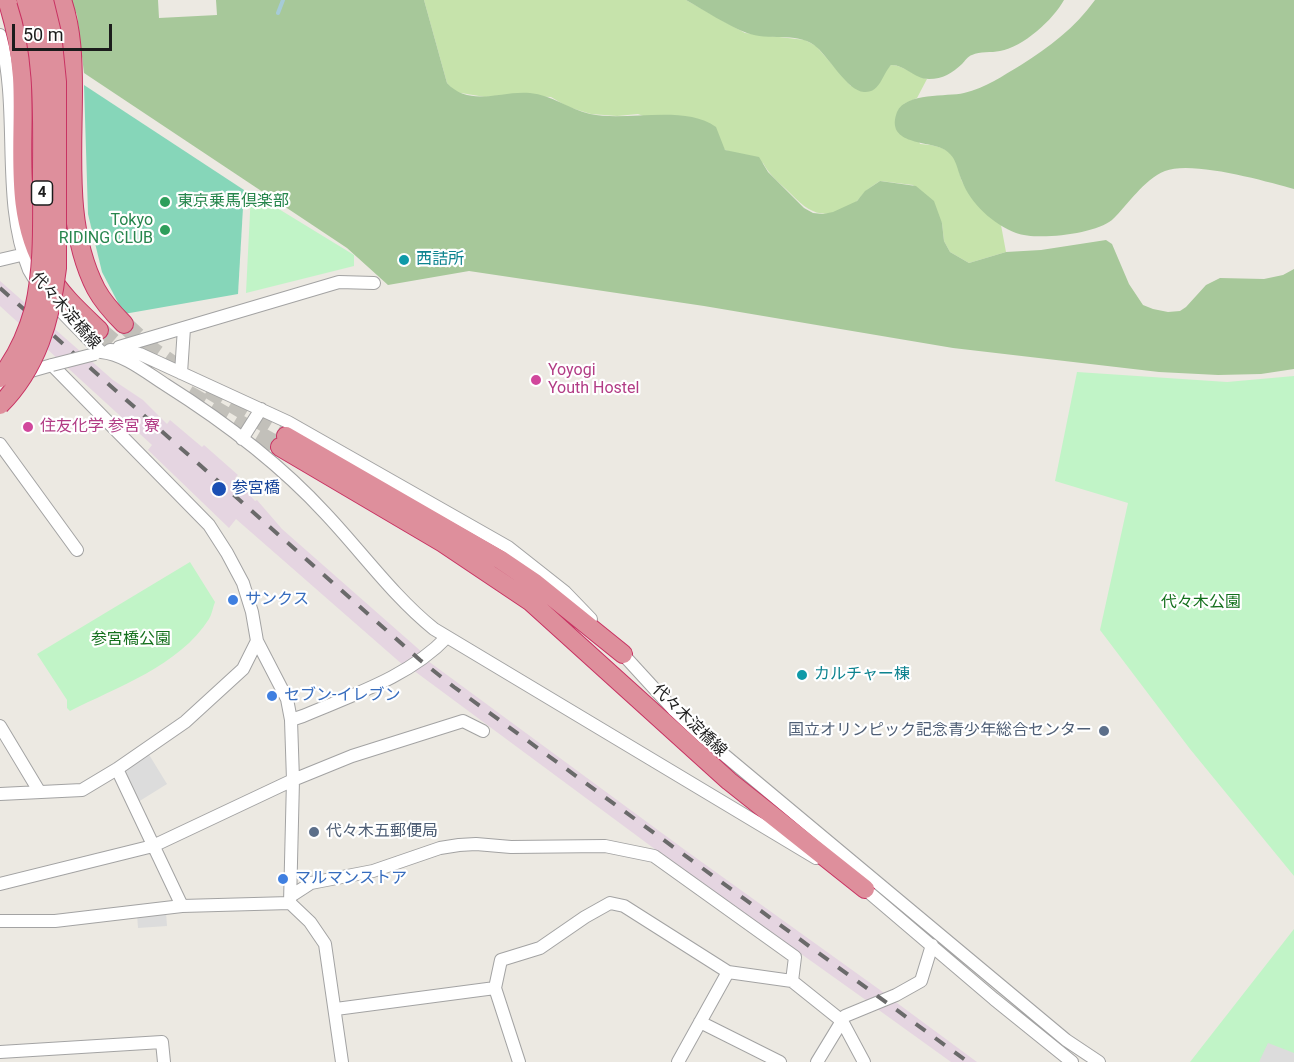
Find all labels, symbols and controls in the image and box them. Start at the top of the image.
scale bar [15,12,116,50]
text: 50 m [23,24,63,45]
road number: 4 [32,181,52,205]
place label: 東京乗馬倶楽部 [177,192,289,212]
marker: 東京乗馬倶楽部 [158,195,172,209]
place label: Tokyo RIDING CLUB [59,211,153,249]
marker: Tokyo RIDING CLUB [158,223,172,237]
place label: 西詰所 [416,250,464,270]
marker: 西詰所 [397,253,411,267]
street label: 代々木淀橋線 [26,268,104,354]
place label: Yoyogi Youth Hostel [548,361,639,399]
marker: Yoyogi Youth Hostel [529,373,543,387]
place label: 住友化学 参宮 寮 [40,417,160,437]
marker: 住友化学 参宮 寮 [21,420,35,434]
place label: 参宮橋 [232,479,280,499]
marker: 参宮橋 [210,480,228,498]
place label: サンクス [245,590,309,610]
marker: サンクス [226,593,240,607]
park label: 代々木公園 [1161,593,1241,613]
park label: 参宮橋公園 [91,630,171,650]
place label: カルチャー棟 [814,665,910,685]
marker: カルチャー棟 [795,668,809,682]
street label: 代々木淀橋線 [648,681,730,761]
place label: セブン-イレブン [284,686,400,706]
marker: セブン-イレブン [265,689,279,703]
place label: 国立オリンピック記念青少年総合センター [788,721,1092,741]
marker: 国立オリンピック記念青少年総合センター [1097,724,1111,738]
place label: 代々木五郵便局 [326,822,438,842]
marker: 代々木五郵便局 [307,825,321,839]
place label: マルマンストア [295,869,407,889]
marker: マルマンストア [276,872,290,886]

